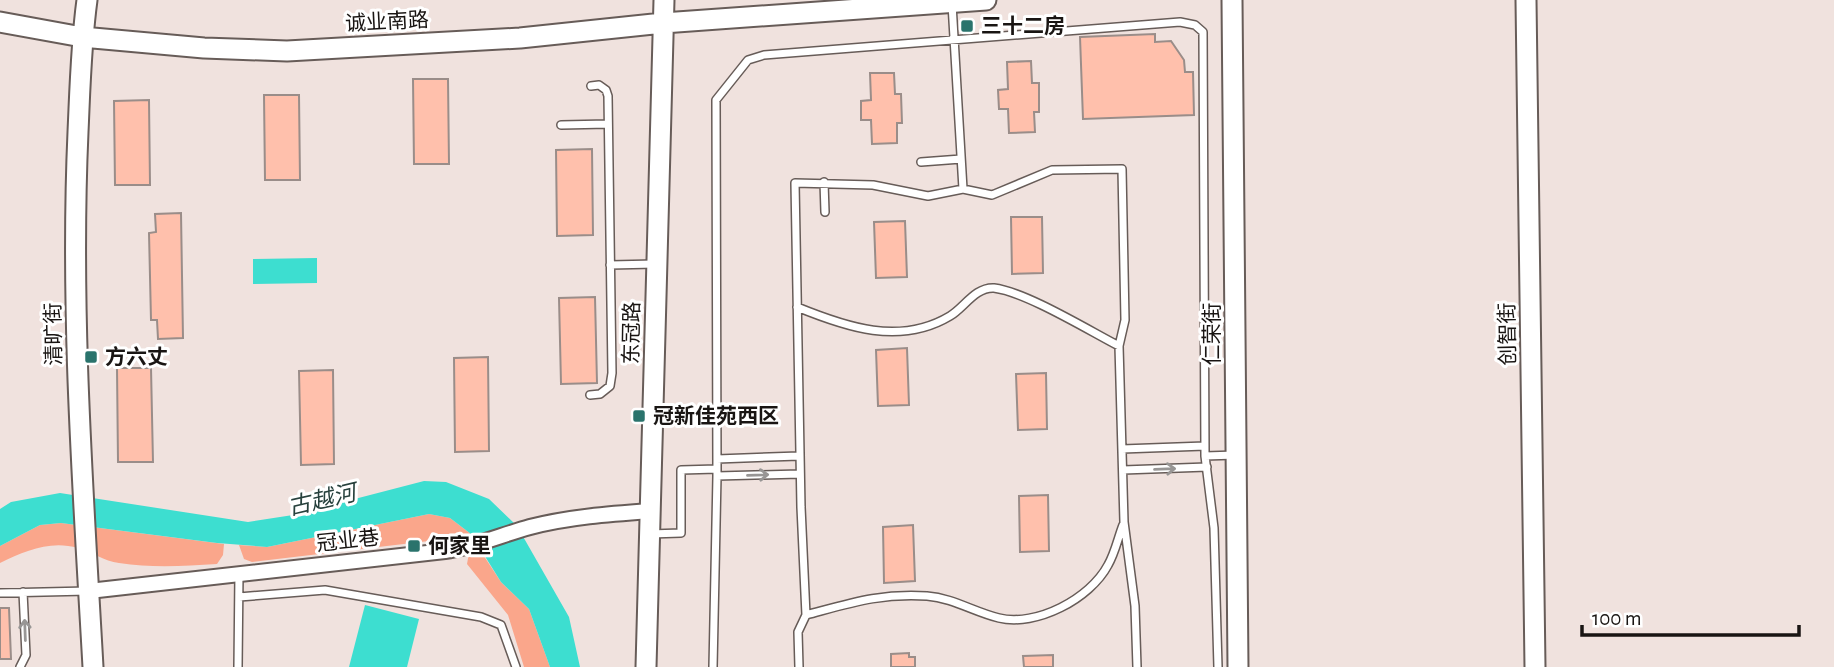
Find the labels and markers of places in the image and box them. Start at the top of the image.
place label: 三十二房 [981,15,1065,37]
marker: 三十二房 [959,18,975,34]
place label: 方六丈 [105,345,168,368]
marker: 方六丈 [83,349,99,365]
place label: 冠新佳苑西区 [653,404,779,427]
marker: 冠新佳苑西区 [631,408,647,424]
place label: 何家里 [428,534,491,557]
marker: 何家里 [406,538,422,554]

